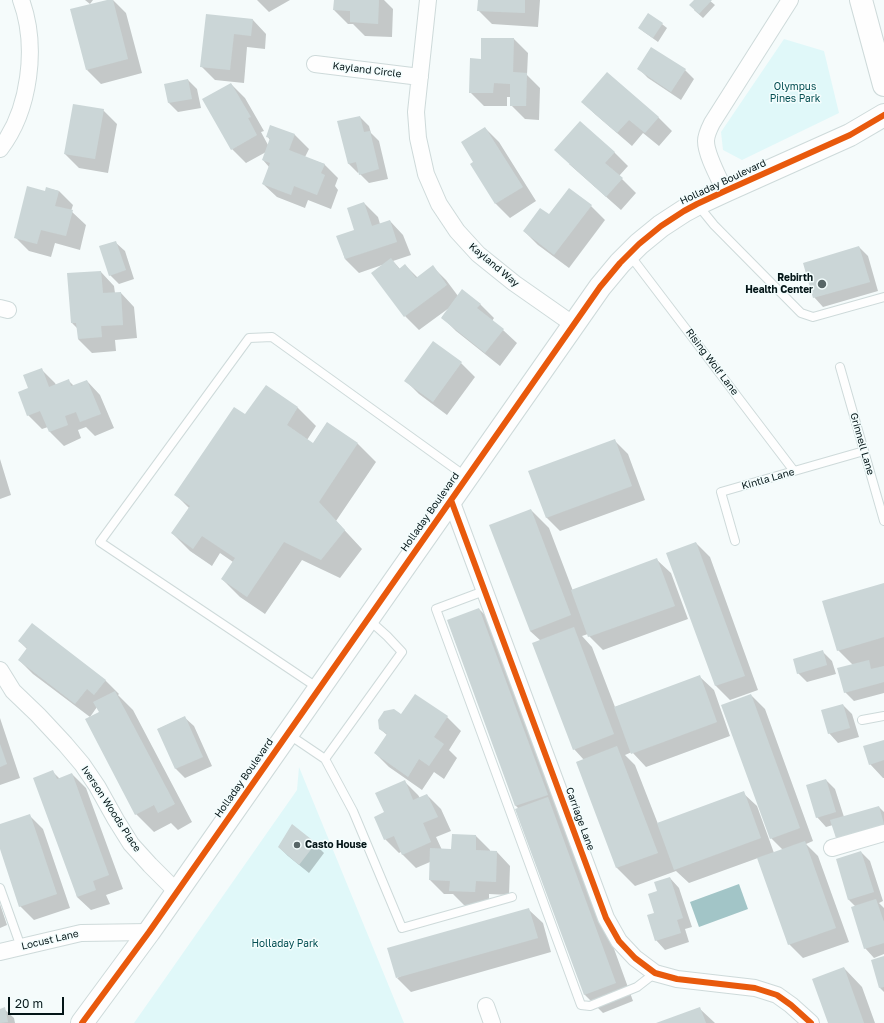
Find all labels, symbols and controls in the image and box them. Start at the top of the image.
street label: Kayland Circle [332,60,402,80]
park label: Olympus Pines Park [770,81,820,104]
street label: Holladay Boulevard [678,157,768,207]
street label: Kayland Way [466,241,522,289]
place label: Rebirth Health Center [745,272,813,296]
marker: Rebirth Health Center [816,278,828,290]
street label: Rising Wolf Lane [683,326,741,398]
street label: Grinnell Lane [847,412,877,476]
street label: Kintla Lane [740,466,796,492]
street label: Holladay Boulevard [398,470,462,554]
street label: Holladay Boulevard [212,736,276,820]
street label: Iverson Woods Place [79,764,143,854]
street label: Carriage Lane [563,786,597,852]
place label: Casto House [305,839,367,851]
marker: Casto House [292,840,302,850]
street label: Locust Lane [20,928,80,952]
park label: Holladay Park [252,938,318,950]
scale bar [10,989,66,1015]
text: 20 m [15,996,43,1011]

